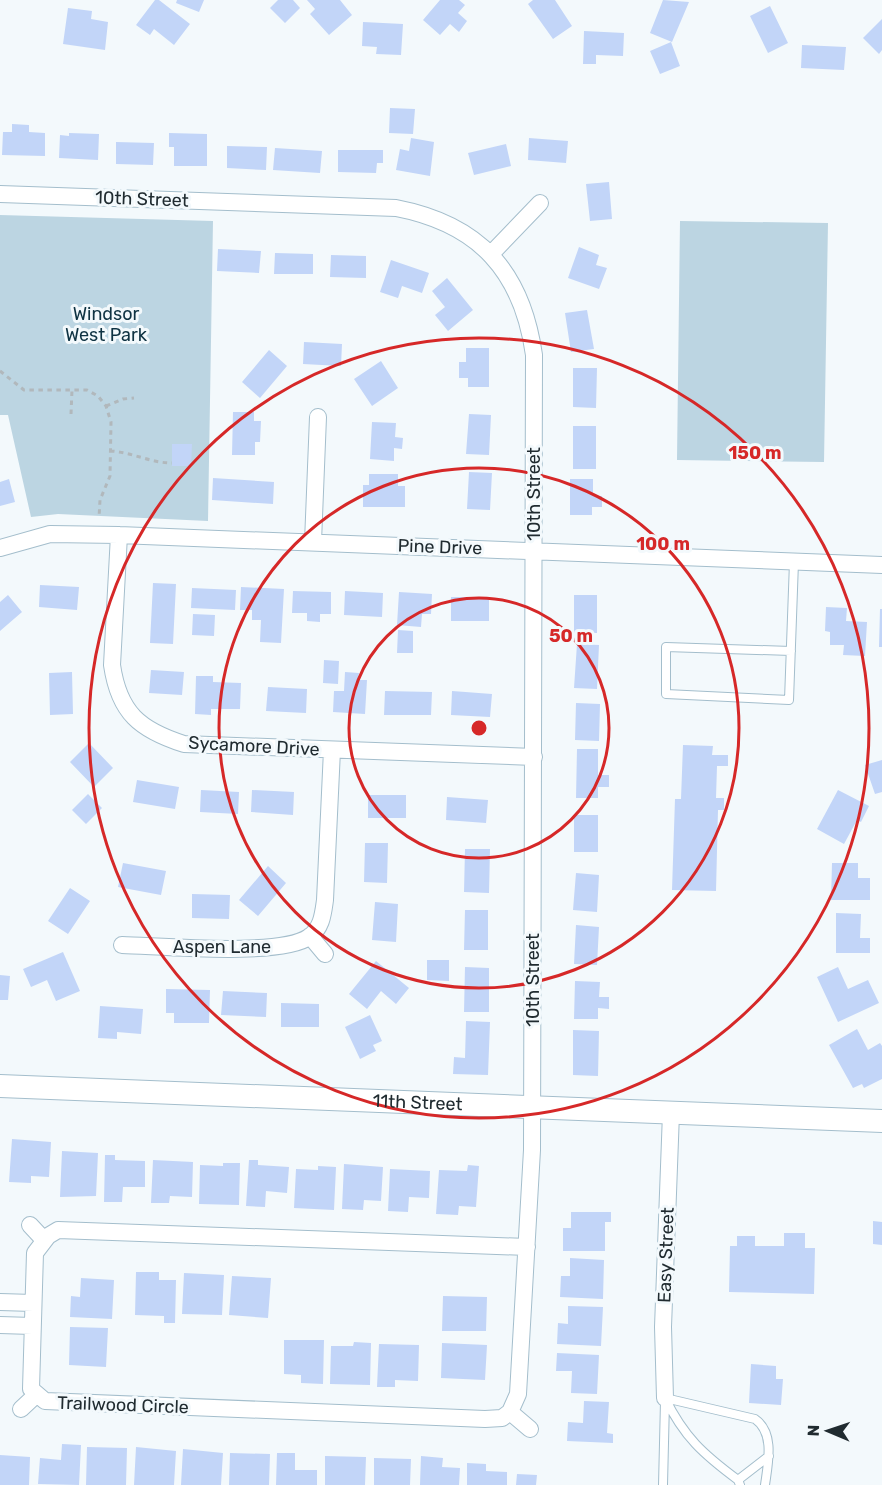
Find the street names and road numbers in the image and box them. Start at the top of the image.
street label: 10th Street [95,186,189,212]
street label: 10th Street [523,447,545,541]
street label: Pine Drive [397,535,483,559]
street label: Sycamore Drive [188,732,320,760]
street label: 10th Street [522,933,544,1027]
street label: Aspen Lane [173,936,271,958]
street label: 11th Street [372,1090,463,1115]
street label: Easy Street [653,1207,679,1303]
street label: Trailwood Circle [57,1392,189,1418]

